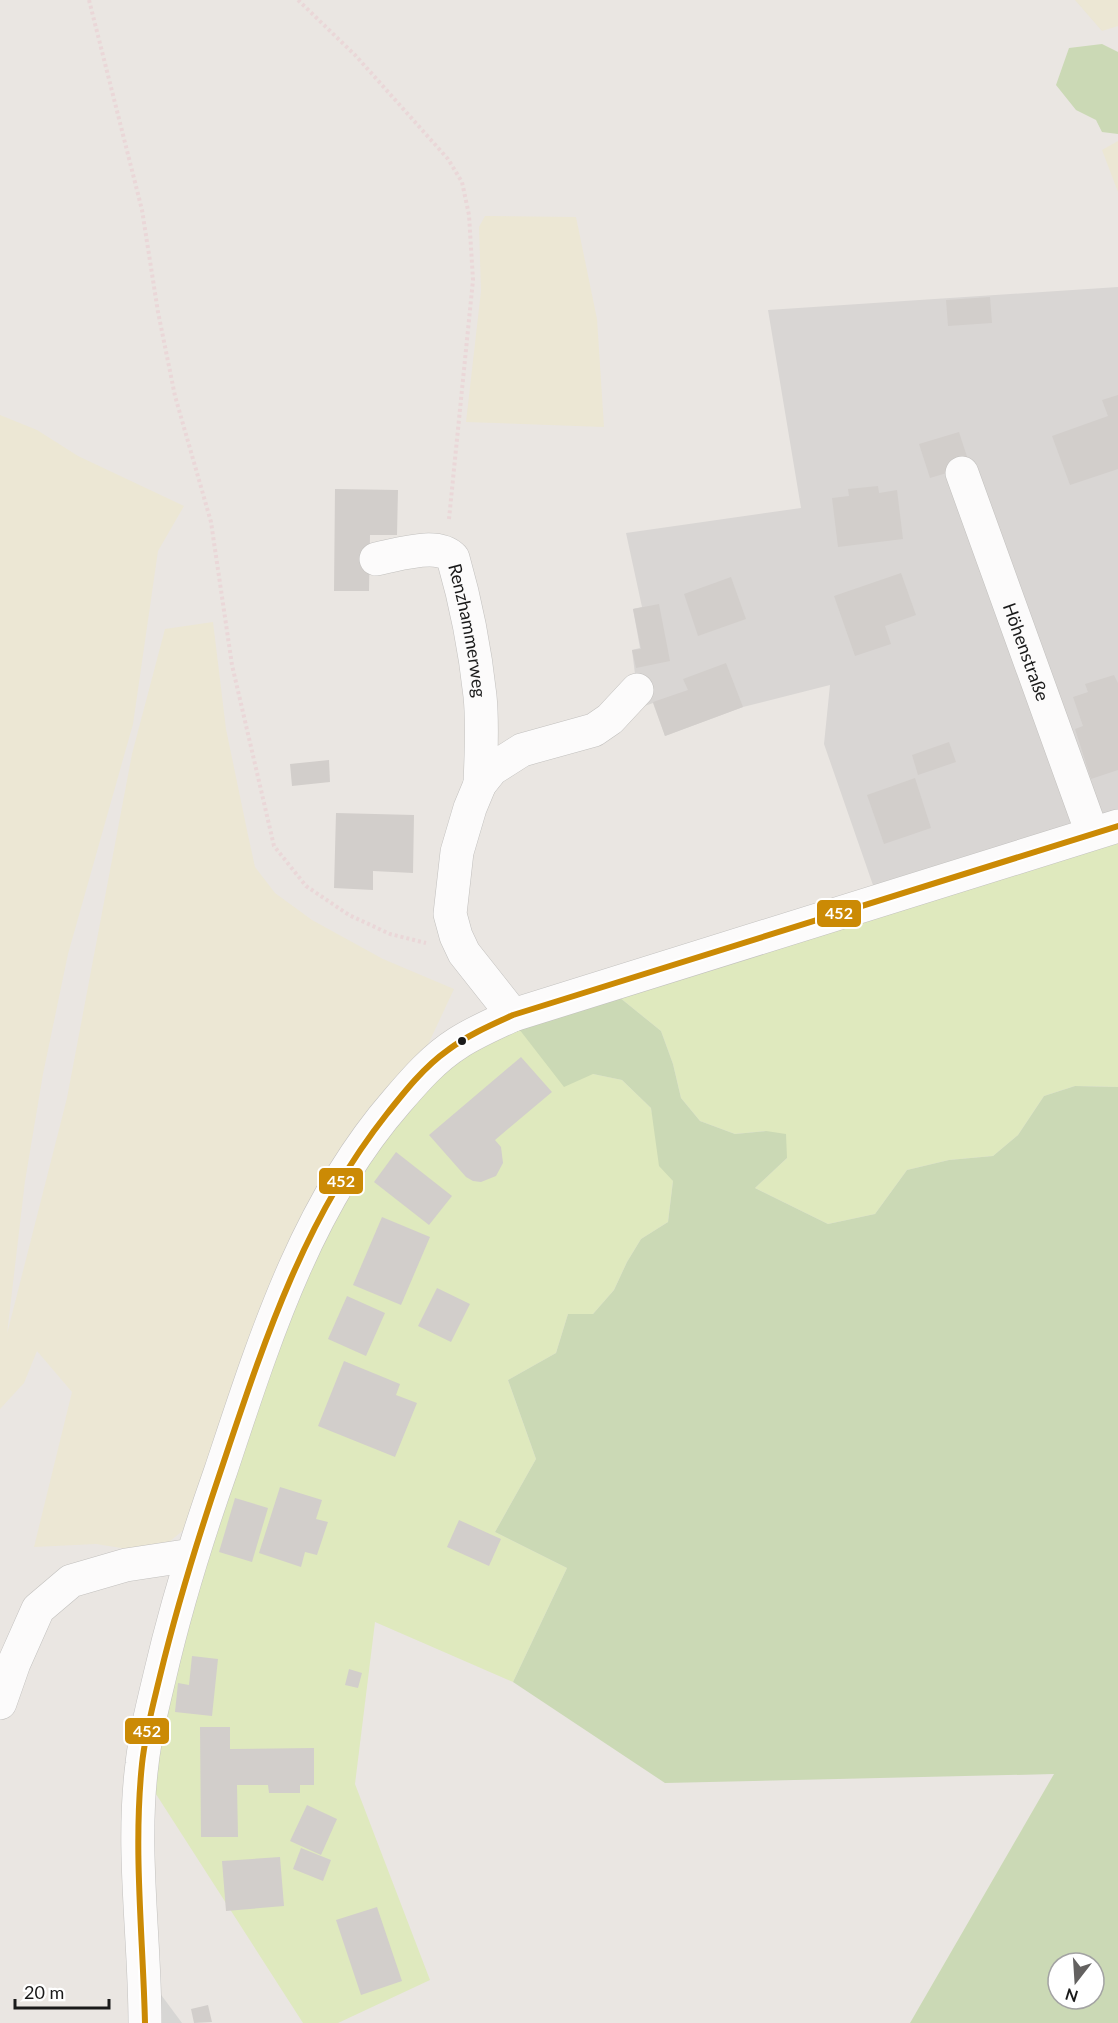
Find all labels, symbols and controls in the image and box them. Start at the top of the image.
street label: Renzhammerweg [444,561,491,699]
street label: Höhenstraße [999,600,1054,704]
line badge: 452 [816,899,862,928]
text: 452 [825,903,853,922]
unlabelled marker [456,1035,468,1047]
line badge: 452 [318,1167,364,1195]
text: 452 [327,1171,355,1190]
line badge: 452 [124,1717,170,1745]
text: 452 [133,1721,161,1740]
north arrow [1046,1951,1106,2011]
scale bar [15,1972,110,2010]
text: 20 m [24,1981,64,2003]
text: N [1063,1985,1080,2007]

